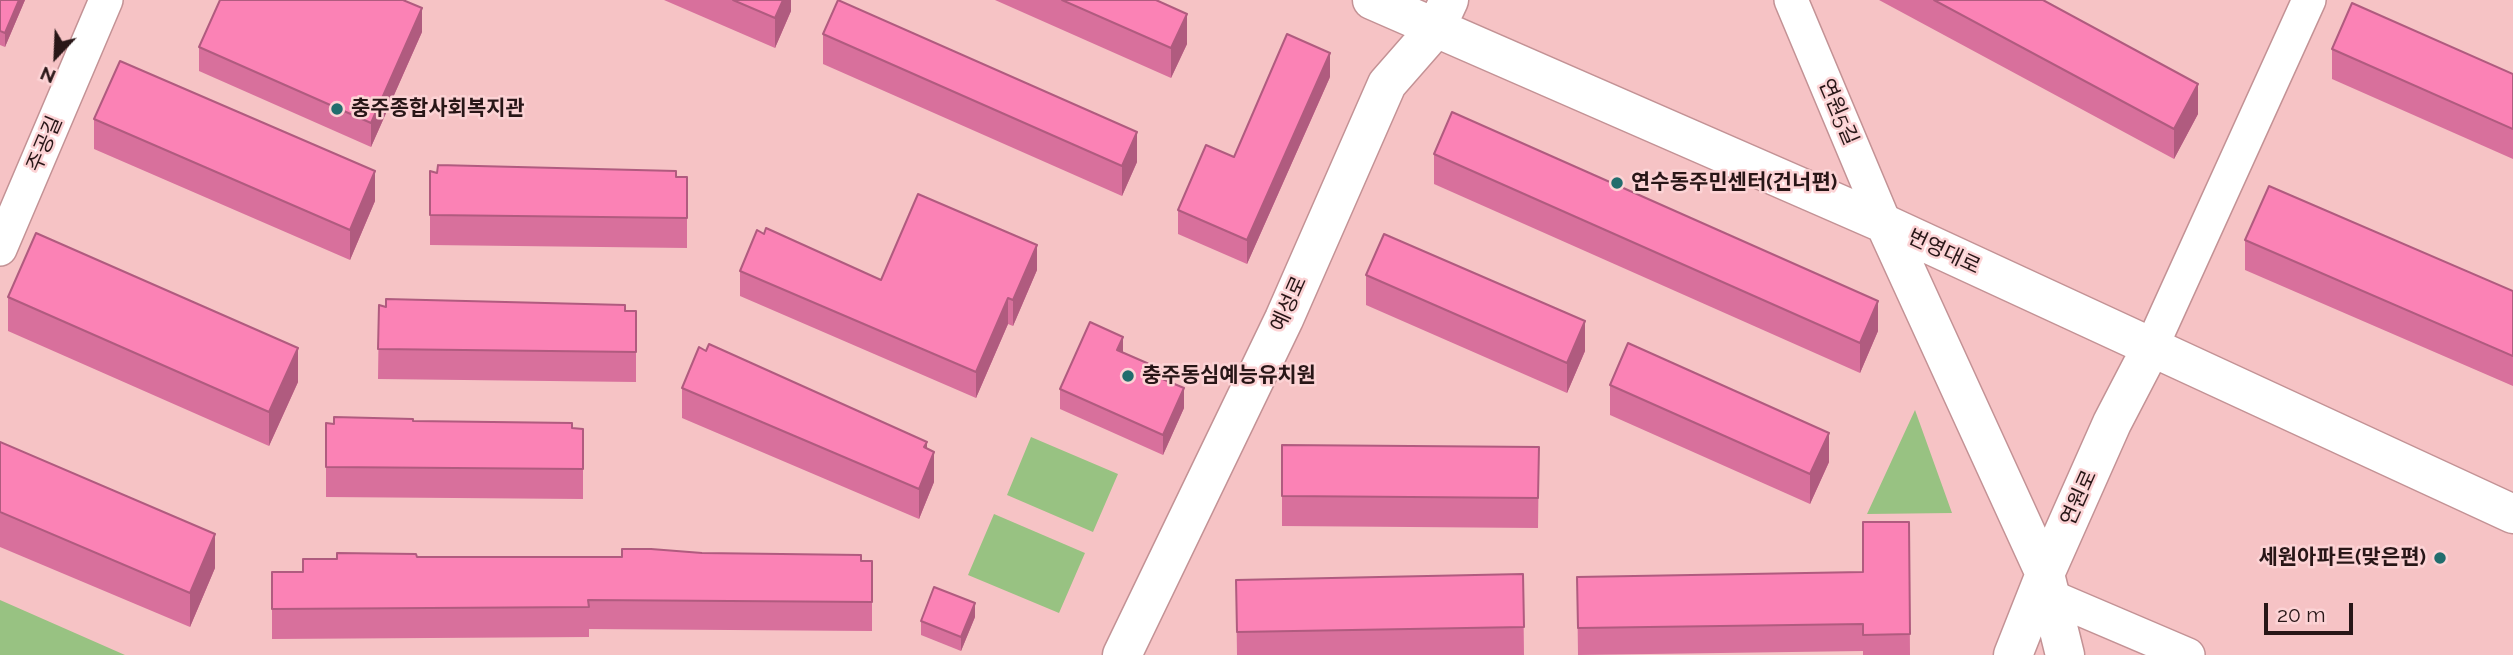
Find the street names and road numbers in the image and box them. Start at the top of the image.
street label: 연원5길 [1813,75,1863,149]
street label: 주공길 [22,112,68,176]
street label: 번영대로 [1904,224,1984,280]
street label: 예성로 [1266,272,1312,336]
street label: 연원로 [2056,466,2102,530]

